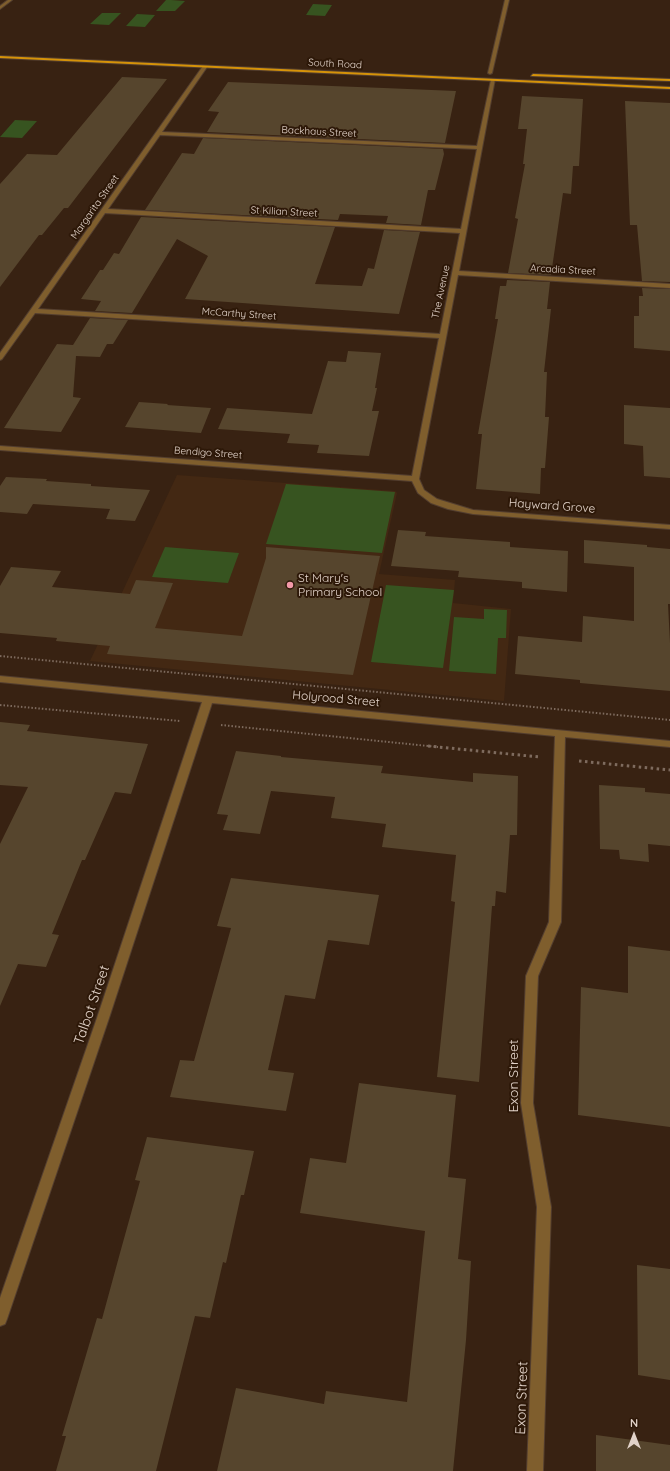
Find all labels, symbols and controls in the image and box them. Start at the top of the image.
street label: South Road [308,57,362,71]
street label: Backhaus Street [281,124,357,140]
street label: Margarita Street [68,173,122,241]
street label: St Kilian Street [250,204,318,220]
street label: Arcadia Street [530,262,596,278]
street label: The Avenue [429,264,453,320]
street label: McCarthy Street [201,305,277,323]
street label: Bendigo Street [174,445,242,461]
street label: Hayward Grove [508,496,596,516]
place label: St Mary's Primary School [298,571,382,599]
marker: St Mary's Primary School [285,580,295,590]
street label: Holyrood Street [292,688,380,710]
street label: Talbot Street [71,963,113,1047]
street label: Exon Street [506,1039,522,1113]
street label: Exon Street [512,1361,532,1435]
north arrow [614,1415,654,1455]
text: N [630,1416,638,1430]

